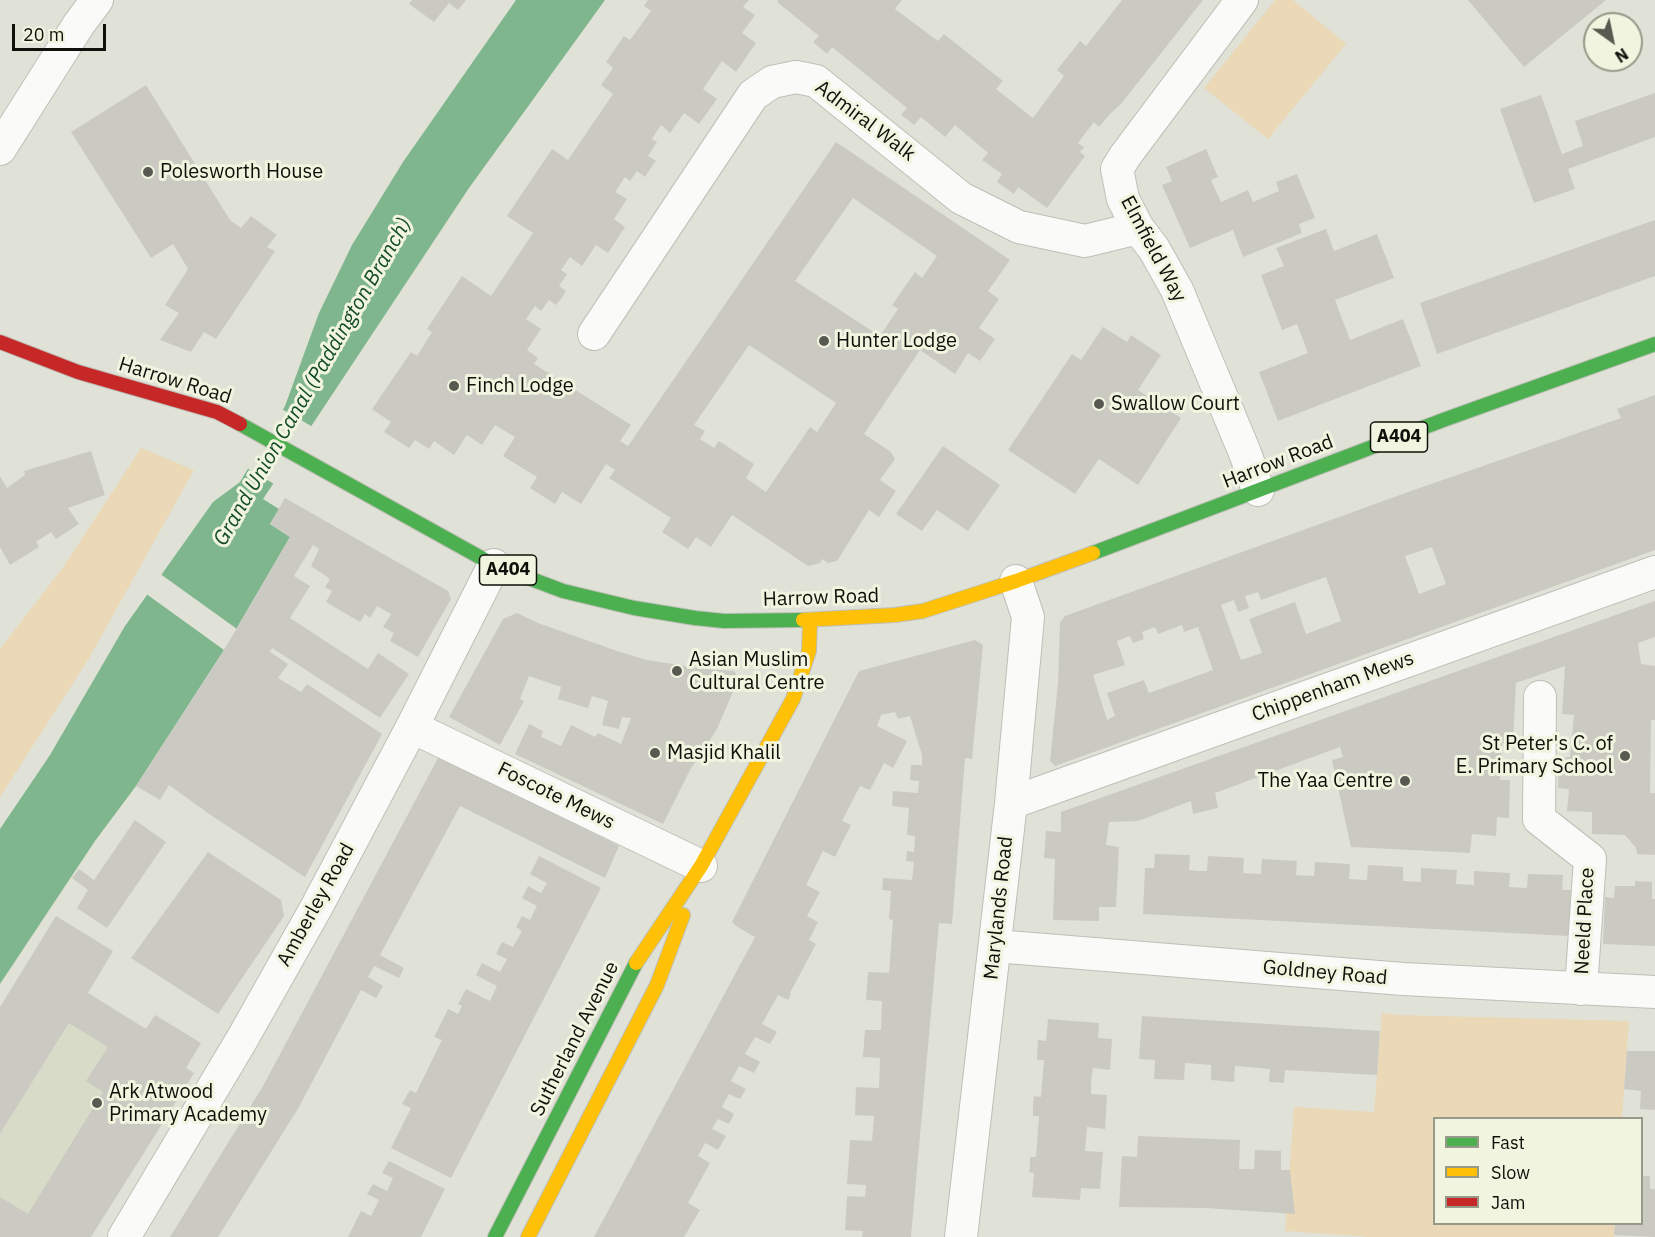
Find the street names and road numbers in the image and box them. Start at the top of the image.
street label: Admiral Walk [810,76,920,166]
street label: Elmfield Way [1115,192,1191,306]
street label: Harrow Road [116,352,234,410]
road number: A404 [1370,422,1428,452]
street label: Harrow Road [1219,430,1337,494]
road number: A404 [480,555,536,585]
street label: Harrow Road [762,584,880,612]
street label: Chippenham Mews [1249,647,1417,727]
street label: Foscote Mews [493,757,619,835]
street label: Marylands Road [980,835,1018,981]
street label: Amberley Road [272,839,360,971]
street label: Neeld Place [1570,867,1600,975]
street label: Goldney Road [1262,956,1388,990]
street label: Sutherland Avenue [526,958,624,1120]

